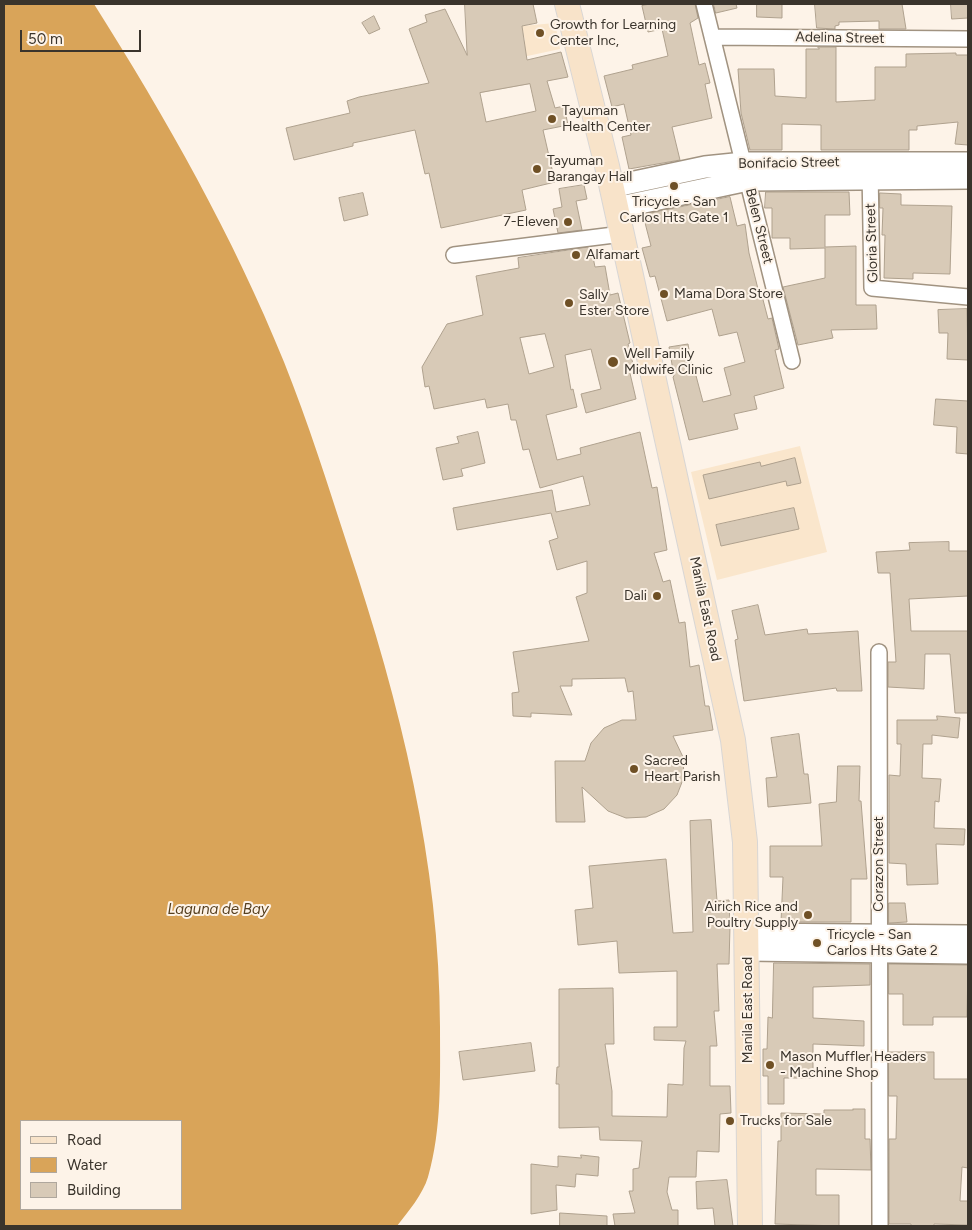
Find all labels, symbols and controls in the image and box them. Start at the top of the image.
place label: Growth for Learning Center Inc, [550,17,676,49]
scale bar [22,20,144,52]
marker: Growth for Learning Center Inc, [534,27,546,39]
street label: Adelina Street [795,29,885,47]
text: 50 m [28,30,63,48]
place label: Tayuman Health Center [562,103,650,136]
marker: Tayuman Health Center [546,113,558,125]
place label: Tayuman Barangay Hall [547,153,632,186]
street label: Bonifacio Street [738,154,840,172]
marker: Tayuman Barangay Hall [531,163,543,175]
marker: Tricycle - San Carlos Hts Gate 1 [668,180,680,192]
street label: Belen Street [741,186,777,266]
place label: Tricycle - San Carlos Hts Gate 1 [620,194,728,226]
street label: Gloria Street [862,203,882,283]
place label: 7-Eleven [503,214,558,230]
marker: 7-Eleven [562,216,574,228]
place label: Alfamart [586,247,640,263]
marker: Alfamart [570,249,582,261]
place label: Mama Dora Store [674,286,783,302]
place label: Sally Ester Store [579,287,649,320]
marker: Mama Dora Store [658,288,670,300]
marker: Sally Ester Store [563,297,575,309]
place label: Well Family Midwife Clinic [624,346,713,378]
marker: Well Family Midwife Clinic [606,355,620,369]
street label: Manila East Road [686,555,724,663]
place label: Dali [624,588,647,604]
marker: Dali [651,590,663,602]
place label: Sacred Heart Parish [644,753,720,786]
marker: Sacred Heart Parish [628,763,640,775]
street label: Corazon Street [871,816,887,912]
place label: Airich Rice and Poultry Supply [705,899,798,932]
water label: Laguna de Bay [167,901,269,919]
marker: Airich Rice and Poultry Supply [802,909,814,921]
place label: Tricycle - San Carlos Hts Gate 2 [827,927,938,960]
marker: Tricycle - San Carlos Hts Gate 2 [811,937,823,949]
street label: Manila East Road [740,957,756,1063]
place label: Mason Muffler Headers - Machine Shop [780,1049,926,1082]
marker: Mason Muffler Headers - Machine Shop [764,1059,776,1071]
place label: Trucks for Sale [740,1113,832,1129]
marker: Trucks for Sale [724,1115,736,1127]
legend [20,1120,182,1210]
text: Road [67,1131,102,1149]
text: Water [67,1156,107,1174]
text: Building [67,1181,121,1199]

